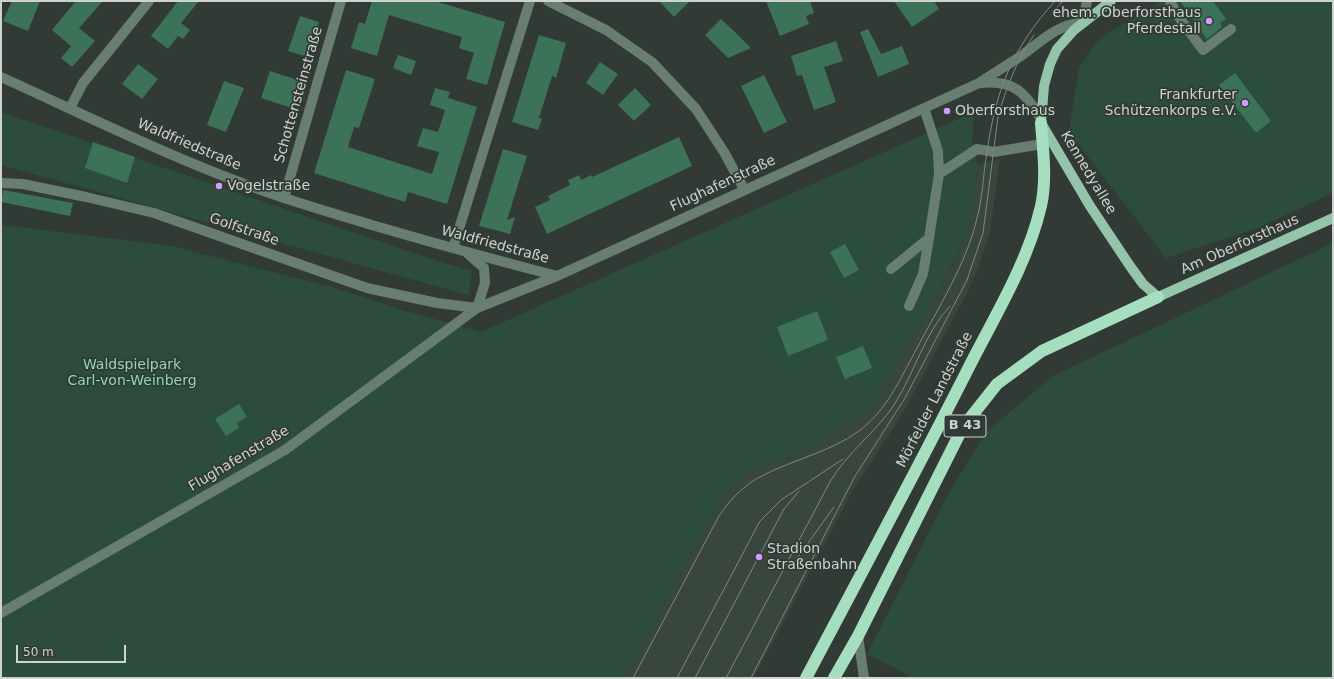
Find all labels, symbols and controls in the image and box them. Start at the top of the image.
place label: ehem. Oberforsthaus Pferdestall [1052,5,1201,38]
marker: ehem. Oberforsthaus Pferdestall [1204,16,1214,26]
street label: Schottensteinstraße [271,25,327,165]
place label: Frankfurter Schützenkorps e.V. [1104,87,1237,120]
marker: Frankfurter Schützenkorps e.V. [1240,98,1250,108]
place label: Oberforsthaus [955,103,1055,119]
marker: Oberforsthaus [942,106,952,116]
street label: Waldfriedstraße [135,116,243,174]
street label: Kennedyallee [1057,128,1119,218]
street label: Flughafenstraße [668,152,778,216]
place label: Vogelstraße [227,178,310,194]
marker: Vogelstraße [214,181,224,191]
street label: Golfstraße [207,210,281,250]
street label: Am Oberforsthaus [1178,211,1302,279]
street label: Waldfriedstraße [439,223,551,267]
street label: Mörfelder Landstraße [893,329,977,471]
park label: Waldspielpark Carl-von-Weinberg [67,357,197,390]
road number: B 43 [944,415,986,437]
street label: Flughafenstraße [186,422,292,496]
place label: Stadion Straßenbahn [767,541,857,574]
marker: Stadion Straßenbahn [754,552,764,562]
scale bar [18,637,128,663]
text: 50 m [23,645,54,659]

